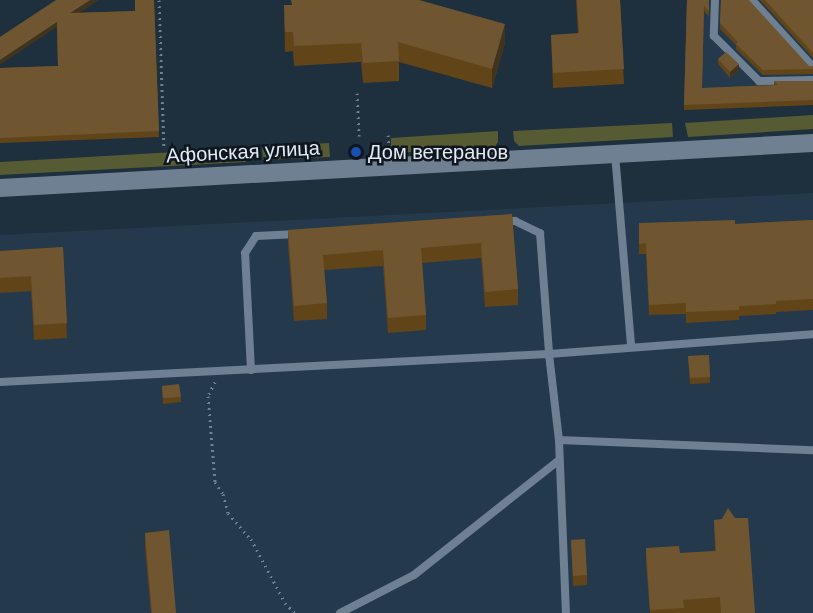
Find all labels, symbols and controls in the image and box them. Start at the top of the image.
street label: Афонская улица [166,136,320,168]
place label: Дом ветеранов [368,140,508,164]
marker: Дом ветеранов [349,145,363,159]

